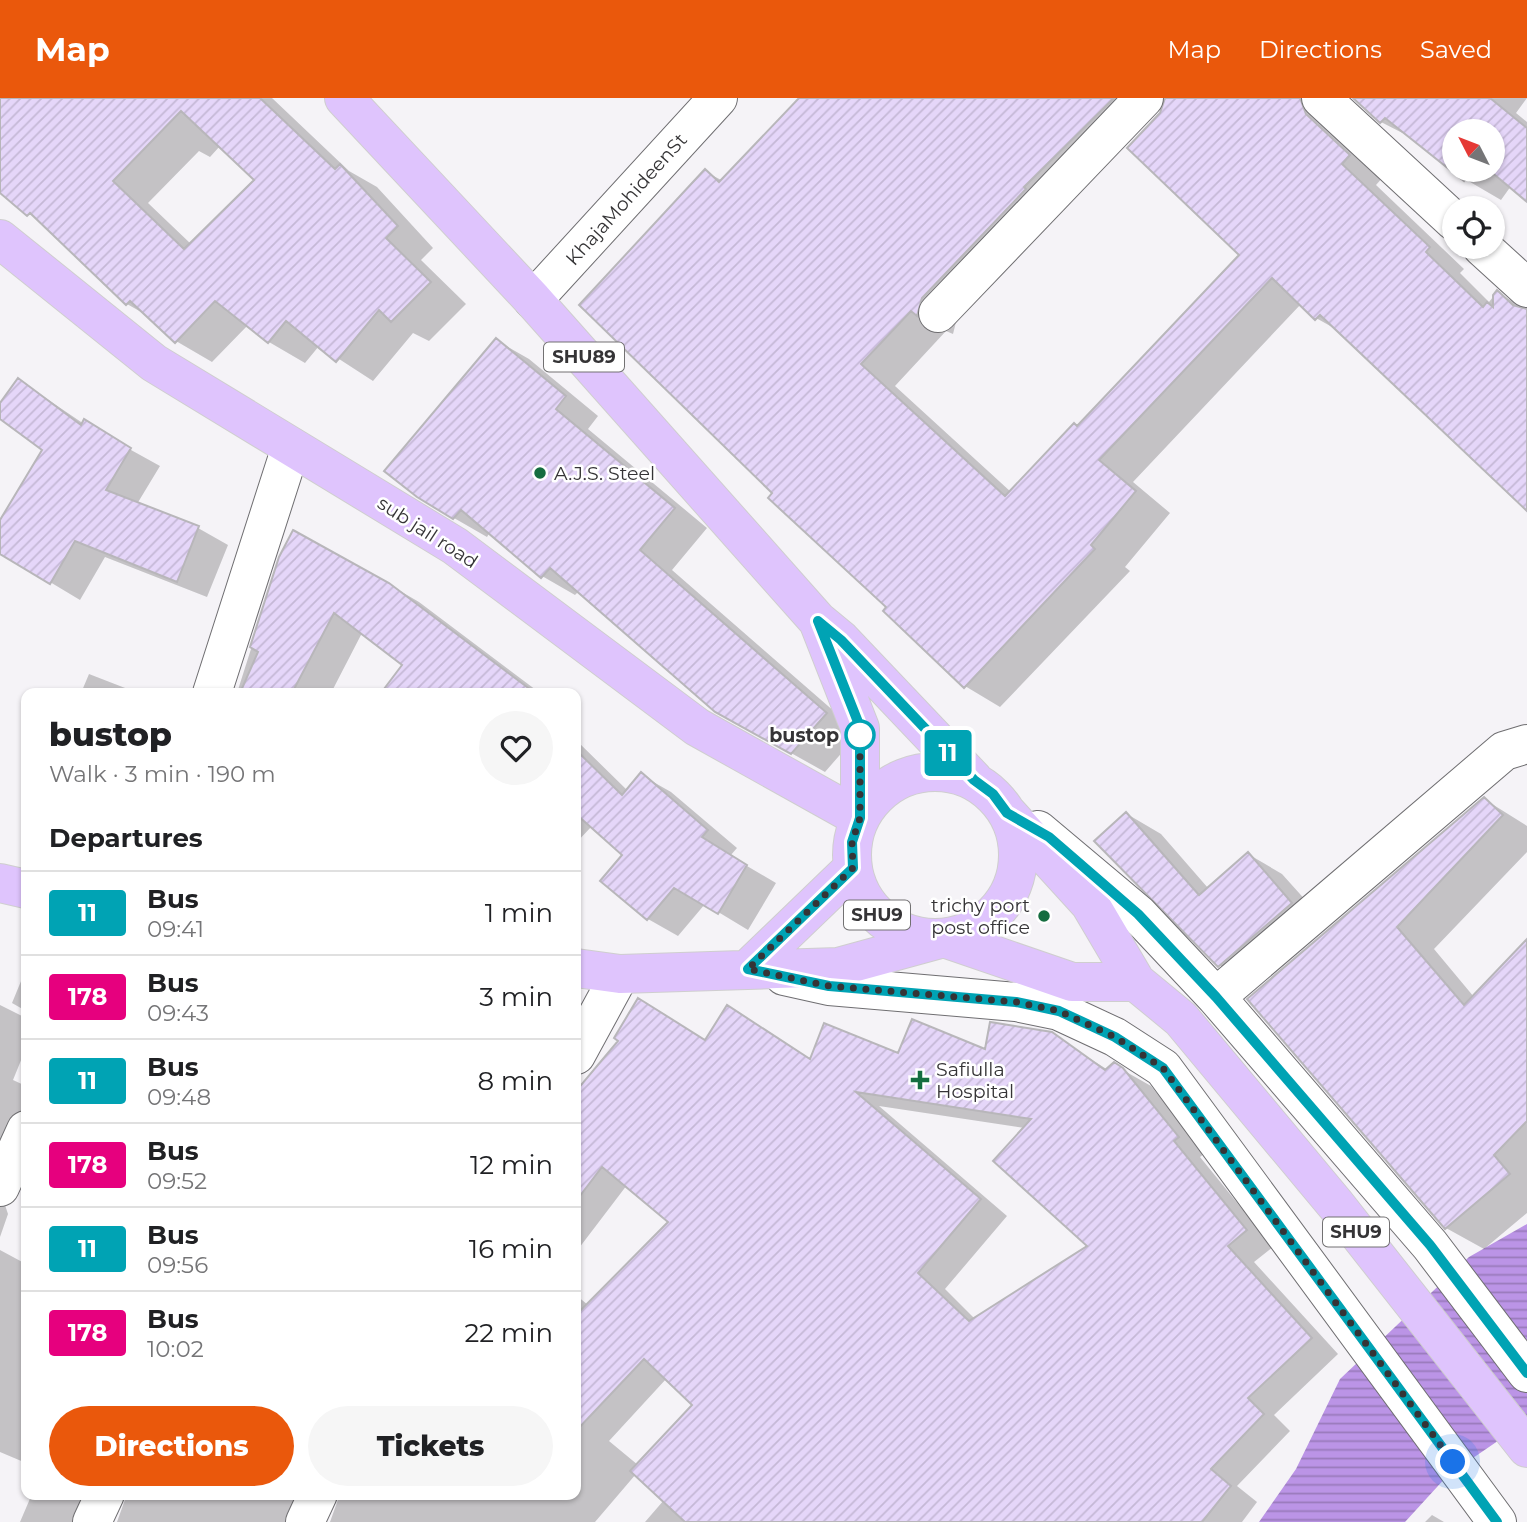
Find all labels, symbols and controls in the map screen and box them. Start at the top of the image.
text: Map [35,29,110,69]
text: Map [1168,35,1221,64]
text: Directions [1259,35,1382,64]
text: Saved [1420,35,1492,64]
north arrow [1442,119,1505,182]
map controls [1442,119,1505,259]
street label: KhajaMohideenSt [561,128,692,270]
button: locate [1442,196,1505,259]
road number: SHU89 [544,342,624,372]
place label: A.J.S. Steel [554,462,655,485]
marker: A.J.S. Steel [532,465,548,481]
street label: sub jail road [373,492,482,573]
button: heart [479,711,553,785]
text: bustop [49,714,172,754]
marker: bustop [845,720,875,750]
place label: bustop [769,724,839,747]
line badge: 11 [916,730,979,776]
text: 11 [939,738,957,767]
text: Walk · 3 min · 190 m [49,760,276,788]
text: Departures [49,822,203,854]
text: Bus [147,883,199,915]
place label: trichy port post office [931,894,1030,939]
text: 1 min [485,897,553,929]
text: 11 [78,898,97,927]
road number: SHU9 [844,900,910,930]
marker: trichy port post office [1036,908,1052,924]
text: 09:41 [147,915,204,943]
text: Bus [147,967,199,999]
text: 3 min [479,981,553,1013]
text: 178 [68,982,107,1011]
text: 09:43 [147,999,209,1027]
text: Bus [147,1051,199,1083]
place label: Safiulla Hospital [936,1058,1014,1103]
text: 8 min [477,1065,553,1097]
text: 11 [78,1066,97,1095]
marker: Safiulla Hospital [910,1070,930,1090]
text: 09:48 [147,1083,211,1111]
text: Bus [147,1135,199,1167]
text: 12 min [470,1149,553,1181]
text: 178 [68,1150,107,1179]
text: 09:52 [147,1167,207,1195]
road number: SHU9 [1323,1218,1389,1246]
text: Bus [147,1219,199,1251]
text: 16 min [469,1233,553,1265]
text: 11 [78,1234,97,1263]
text: 09:56 [147,1251,208,1279]
text: Bus [147,1303,199,1335]
text: 22 min [464,1317,553,1349]
text: 178 [68,1318,107,1347]
text: 10:02 [147,1335,204,1363]
button: Directions [49,1406,294,1486]
button: Tickets [308,1406,553,1486]
your location [1435,1444,1470,1479]

